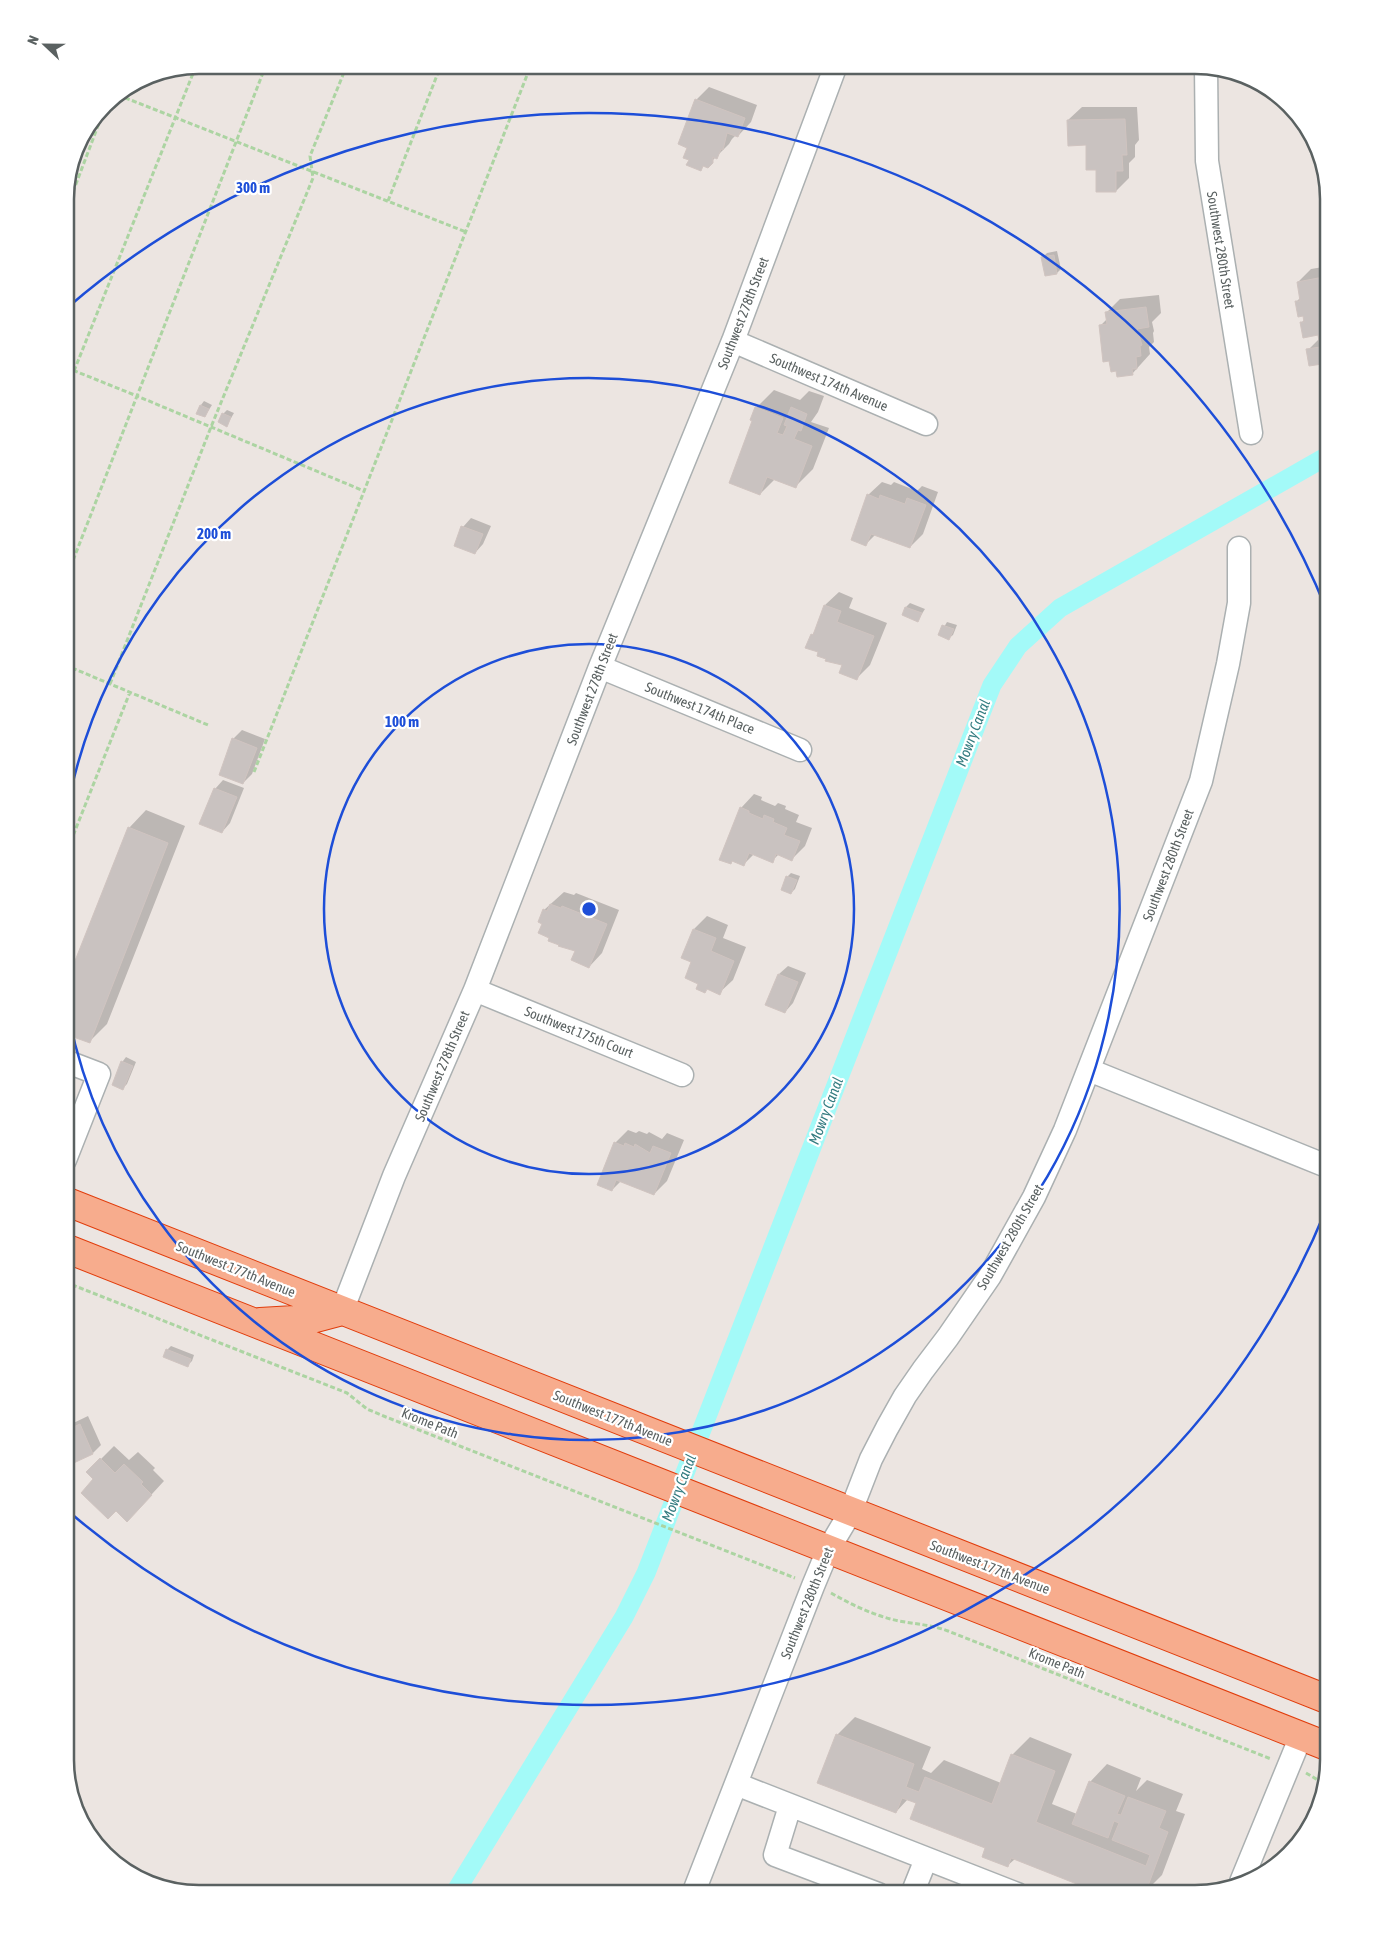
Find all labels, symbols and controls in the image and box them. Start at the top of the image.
north arrow [20,20,70,70]
text: N [24,33,42,47]
text: 300 m [236,179,270,196]
street label: Southwest 280th Street [1204,190,1238,310]
street label: Southwest 278th Street [714,255,772,371]
street label: Southwest 174th Avenue [768,350,890,414]
text: 200 m [197,525,231,542]
street label: Southwest 278th Street [563,631,621,747]
street label: Southwest 174th Place [643,679,757,737]
water label: Mowry Canal [952,697,993,769]
text: 100 m [385,713,419,730]
street label: Southwest 280th Street [1139,807,1197,923]
centre of rings [580,900,598,918]
street label: Southwest 175th Court [522,1003,636,1061]
street label: Southwest 278th Street [411,1008,473,1124]
water label: Mowry Canal [805,1075,846,1147]
street label: Southwest 280th Street [973,1182,1047,1292]
street label: Southwest 177th Avenue [174,1238,298,1300]
street label: Southwest 177th Avenue [551,1387,675,1449]
street label: Krome Path [399,1404,461,1442]
water label: Mowry Canal [658,1452,699,1524]
street label: Southwest 177th Avenue [928,1537,1052,1597]
street label: Southwest 280th Street [777,1545,837,1661]
street label: Krome Path [1026,1644,1088,1682]

